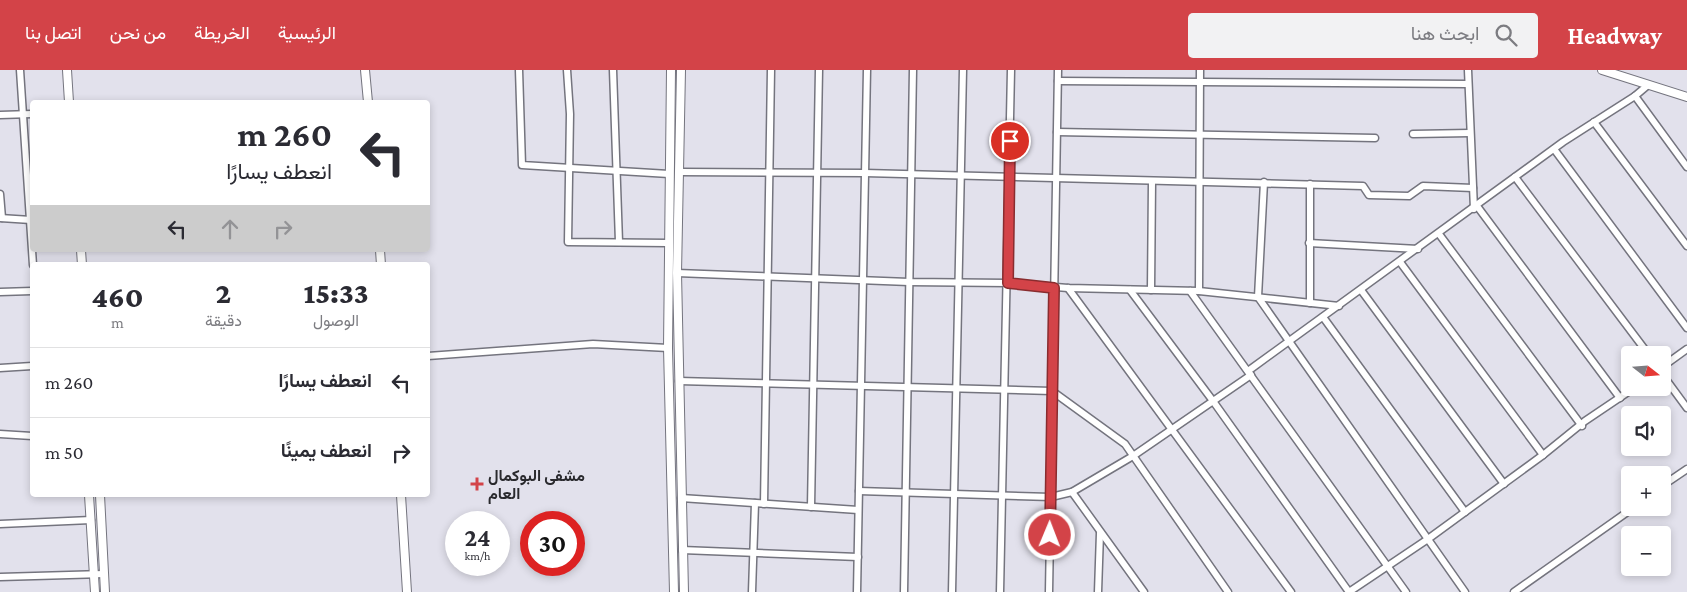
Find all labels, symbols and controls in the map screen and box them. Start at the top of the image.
search box [1188,13,1538,58]
icon: search [1492,21,1520,49]
text: Headway [1568,22,1662,49]
text: اتصل بنا [25,23,82,43]
text: من نحن [110,23,166,43]
text: الخريطة [194,23,250,43]
text: الرئيسية [278,23,336,43]
text: ابحث هنا [1411,23,1480,44]
text: 260 m [237,115,332,154]
icon: left [350,120,415,185]
pin [989,120,1031,162]
icon: arrive [996,127,1024,155]
text: انعطف يسارًا [226,159,332,184]
icon: left [163,215,191,243]
icon: ahead [216,215,244,243]
icon: right [269,215,297,243]
text: 2 [216,276,231,309]
text: 15:33 [303,276,369,309]
text: 460 [91,280,144,313]
text: دقيقة [205,312,242,329]
text: الوصول [313,312,359,329]
text: m [111,314,124,331]
north arrow [1621,346,1671,396]
map controls [1621,346,1671,576]
icon: left [387,369,415,397]
text: انعطف يسارًا [278,370,372,391]
text: 260 m [45,372,93,393]
button: sound [1621,406,1671,456]
icon: right [387,439,415,467]
text: انعطف يمينًا [281,440,372,461]
text: 50 m [45,442,84,463]
button: + [1621,466,1671,516]
place label: مشفى البوكمال العام [488,467,585,504]
marker: مشفى البوكمال العام [470,477,484,491]
position arrow [1023,508,1075,560]
speed limit sign: 30 [520,511,585,576]
text: 24 [464,524,491,551]
button: − [1621,526,1671,576]
text: km/h [465,549,490,563]

